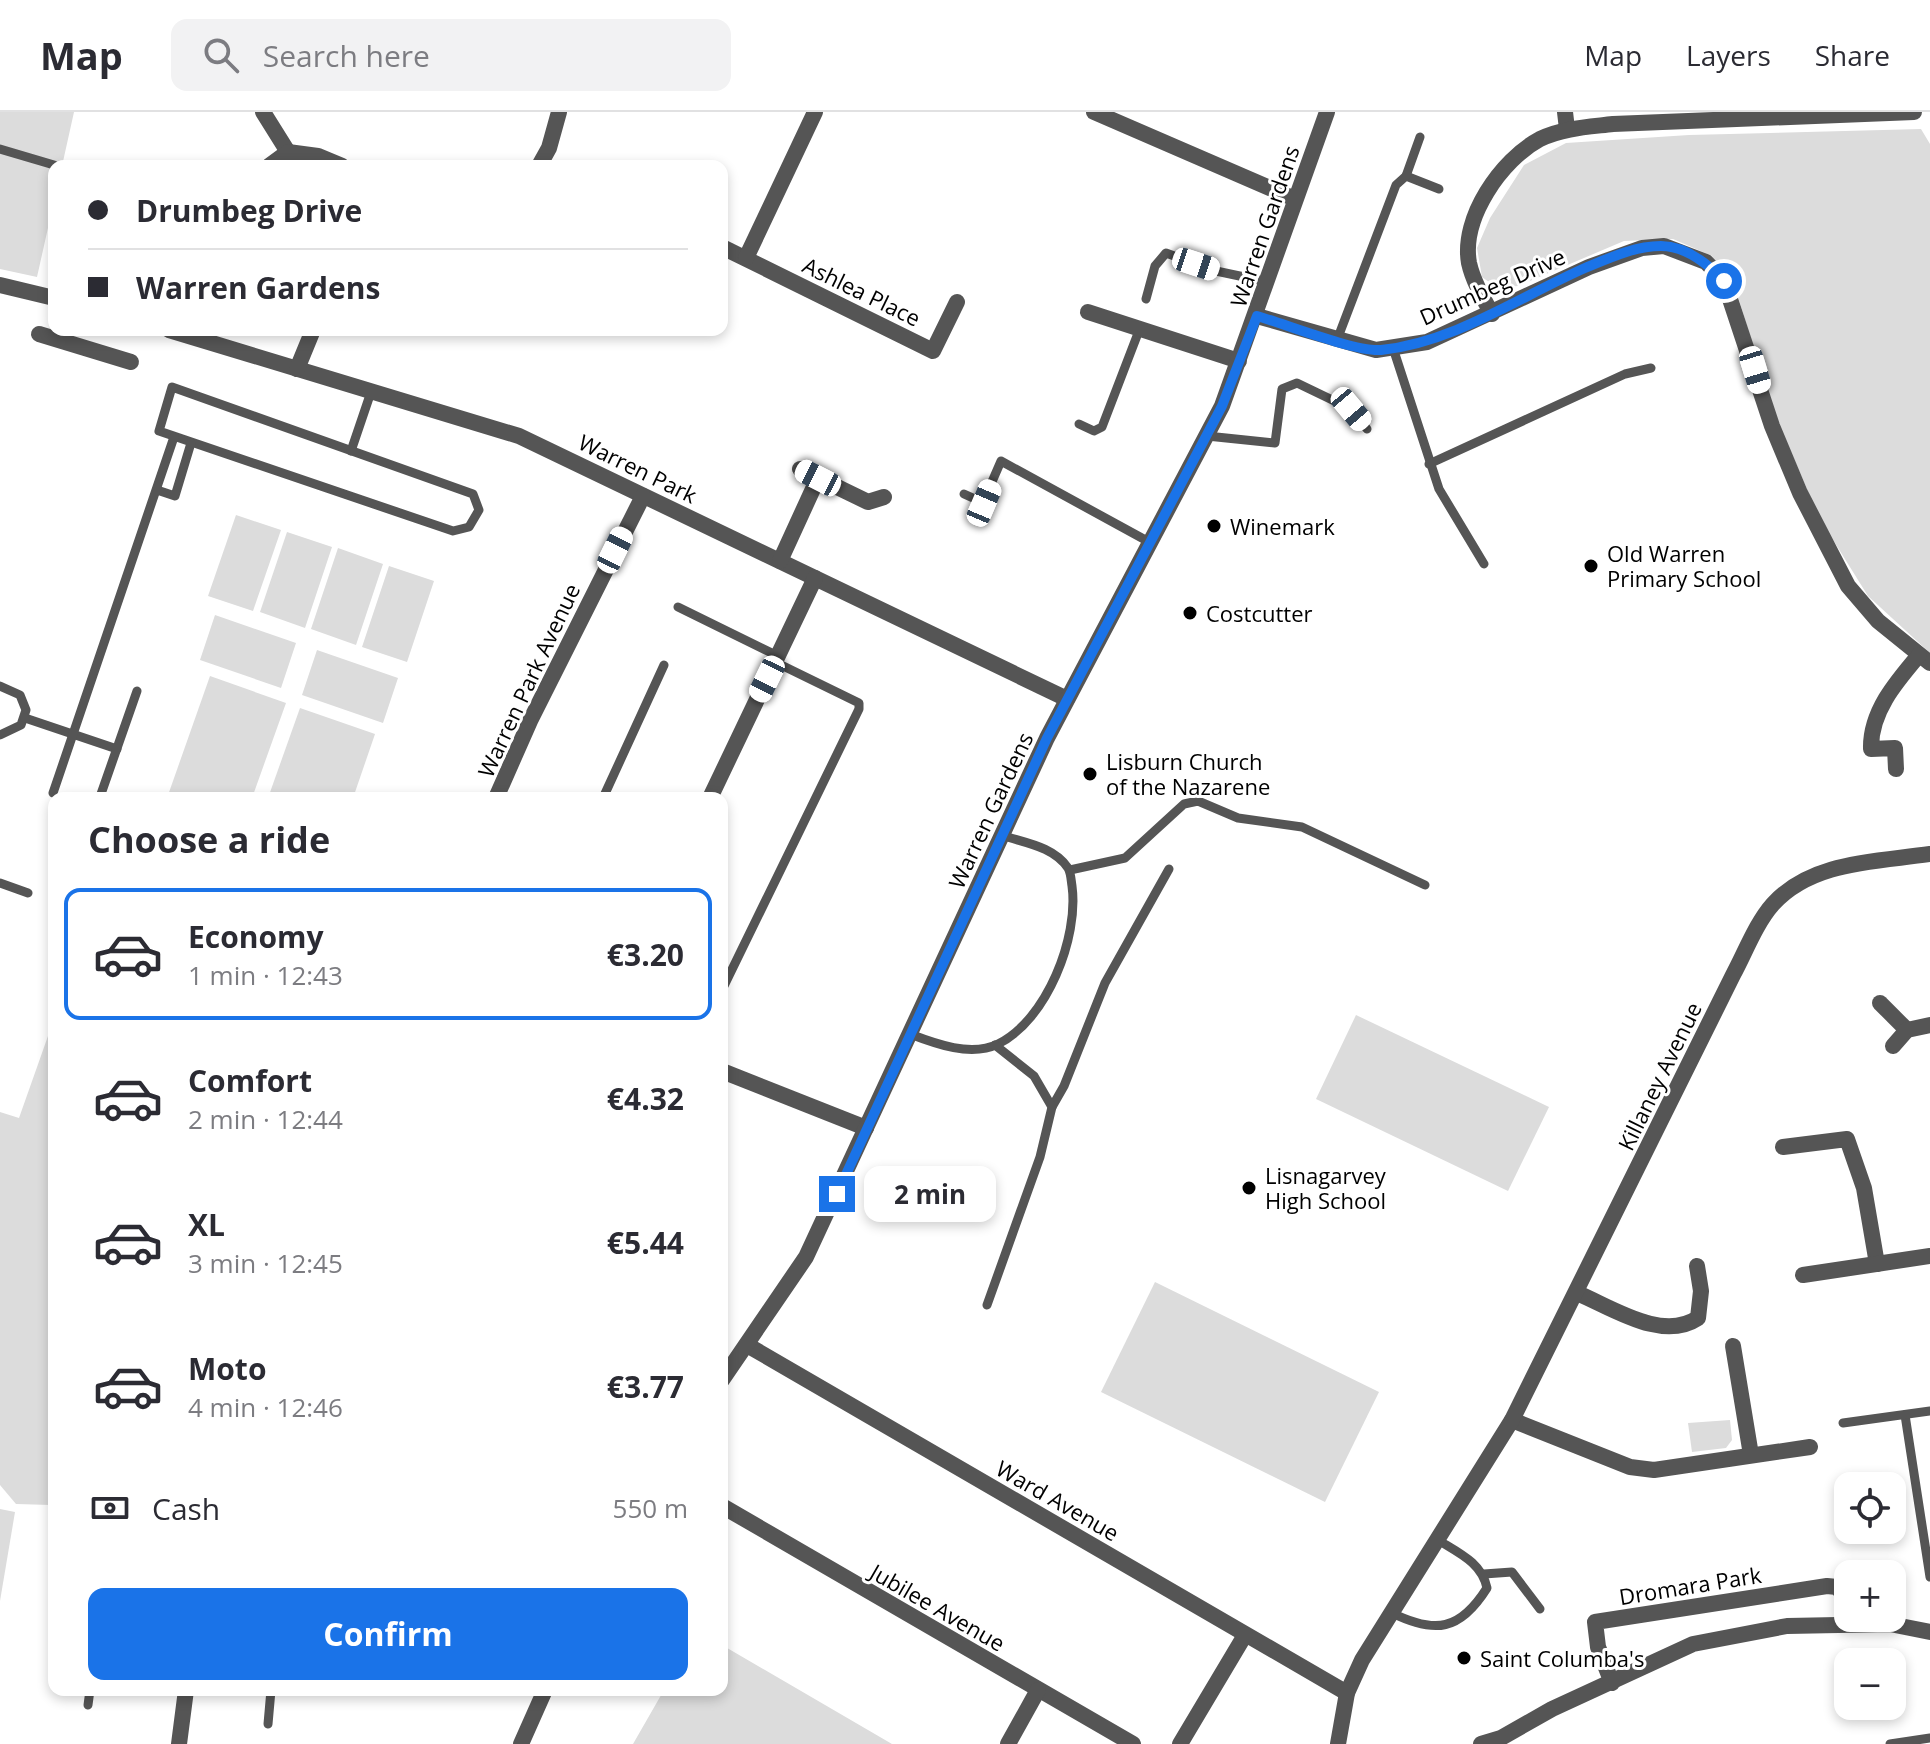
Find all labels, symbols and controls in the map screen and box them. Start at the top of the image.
search box [171,19,731,91]
text: Map [40,29,123,81]
icon: search [199,33,243,77]
text: Search here [263,35,430,76]
text: Map [1584,36,1642,74]
text: Layers [1686,36,1771,74]
text: Share [1815,36,1890,74]
street label: Warren Gardens [1222,141,1306,311]
text: Drumbeg Drive [136,190,362,231]
street label: Drumbeg Drive [1415,241,1569,331]
car [1169,245,1223,283]
street label: Ashlea Place [798,250,926,332]
route start [1706,263,1742,299]
text: Warren Gardens [136,267,380,308]
car [1737,344,1773,396]
car [1326,383,1376,435]
street label: Warren Park [574,426,703,510]
car [791,456,845,500]
car [964,476,1004,530]
place label: Winemark [1230,511,1335,541]
marker: Winemark [1205,517,1223,535]
car [594,523,636,577]
place label: Old Warren Primary School [1607,538,1761,593]
marker: Old Warren Primary School [1582,557,1600,575]
street label: Warren Park Avenue [470,578,586,782]
place label: Costcutter [1206,598,1312,628]
marker: Costcutter [1181,604,1199,622]
car [746,652,788,706]
street label: Warren Gardens [941,727,1039,893]
place label: Lisburn Church of the Nazarene [1106,746,1270,801]
marker: Lisburn Church of the Nazarene [1081,765,1099,783]
text: Choose a ride [88,815,330,864]
text: Economy [188,916,324,957]
icon: car [92,918,164,990]
text: €3.20 [607,934,684,975]
text: 1 min · 12:43 [188,957,343,993]
street label: Killaney Avenue [1610,997,1708,1155]
text: Comfort [188,1060,312,1101]
icon: car [92,1062,164,1134]
text: €4.32 [607,1078,684,1119]
text: 2 min · 12:44 [188,1101,343,1137]
place label: Lisnagarvey High School [1265,1160,1387,1215]
callout: 2 min [865,1166,997,1222]
route end [819,1176,855,1212]
text: 2 min [894,1176,966,1212]
marker: Lisnagarvey High School [1240,1179,1258,1197]
text: XL [188,1204,225,1245]
icon: car [92,1206,164,1278]
text: €5.44 [607,1222,684,1263]
text: 3 min · 12:45 [188,1245,343,1281]
text: Moto [188,1348,266,1389]
icon: car [92,1350,164,1422]
text: €3.77 [607,1366,684,1407]
text: 4 min · 12:46 [188,1389,343,1425]
street label: Ward Avenue [991,1453,1125,1547]
map controls [1834,1472,1906,1720]
button: locate [1834,1472,1906,1544]
icon: cash [88,1486,132,1530]
text: Cash [152,1488,220,1529]
text: 550 m [613,1490,688,1526]
street label: Jubilee Avenue [863,1555,1011,1658]
street label: Dromara Park [1617,1559,1764,1611]
button: + [1834,1560,1906,1632]
button: Confirm [88,1588,688,1680]
place label: Saint Columba's [1480,1643,1644,1673]
button: − [1834,1648,1906,1720]
marker: Saint Columba's [1455,1649,1473,1667]

